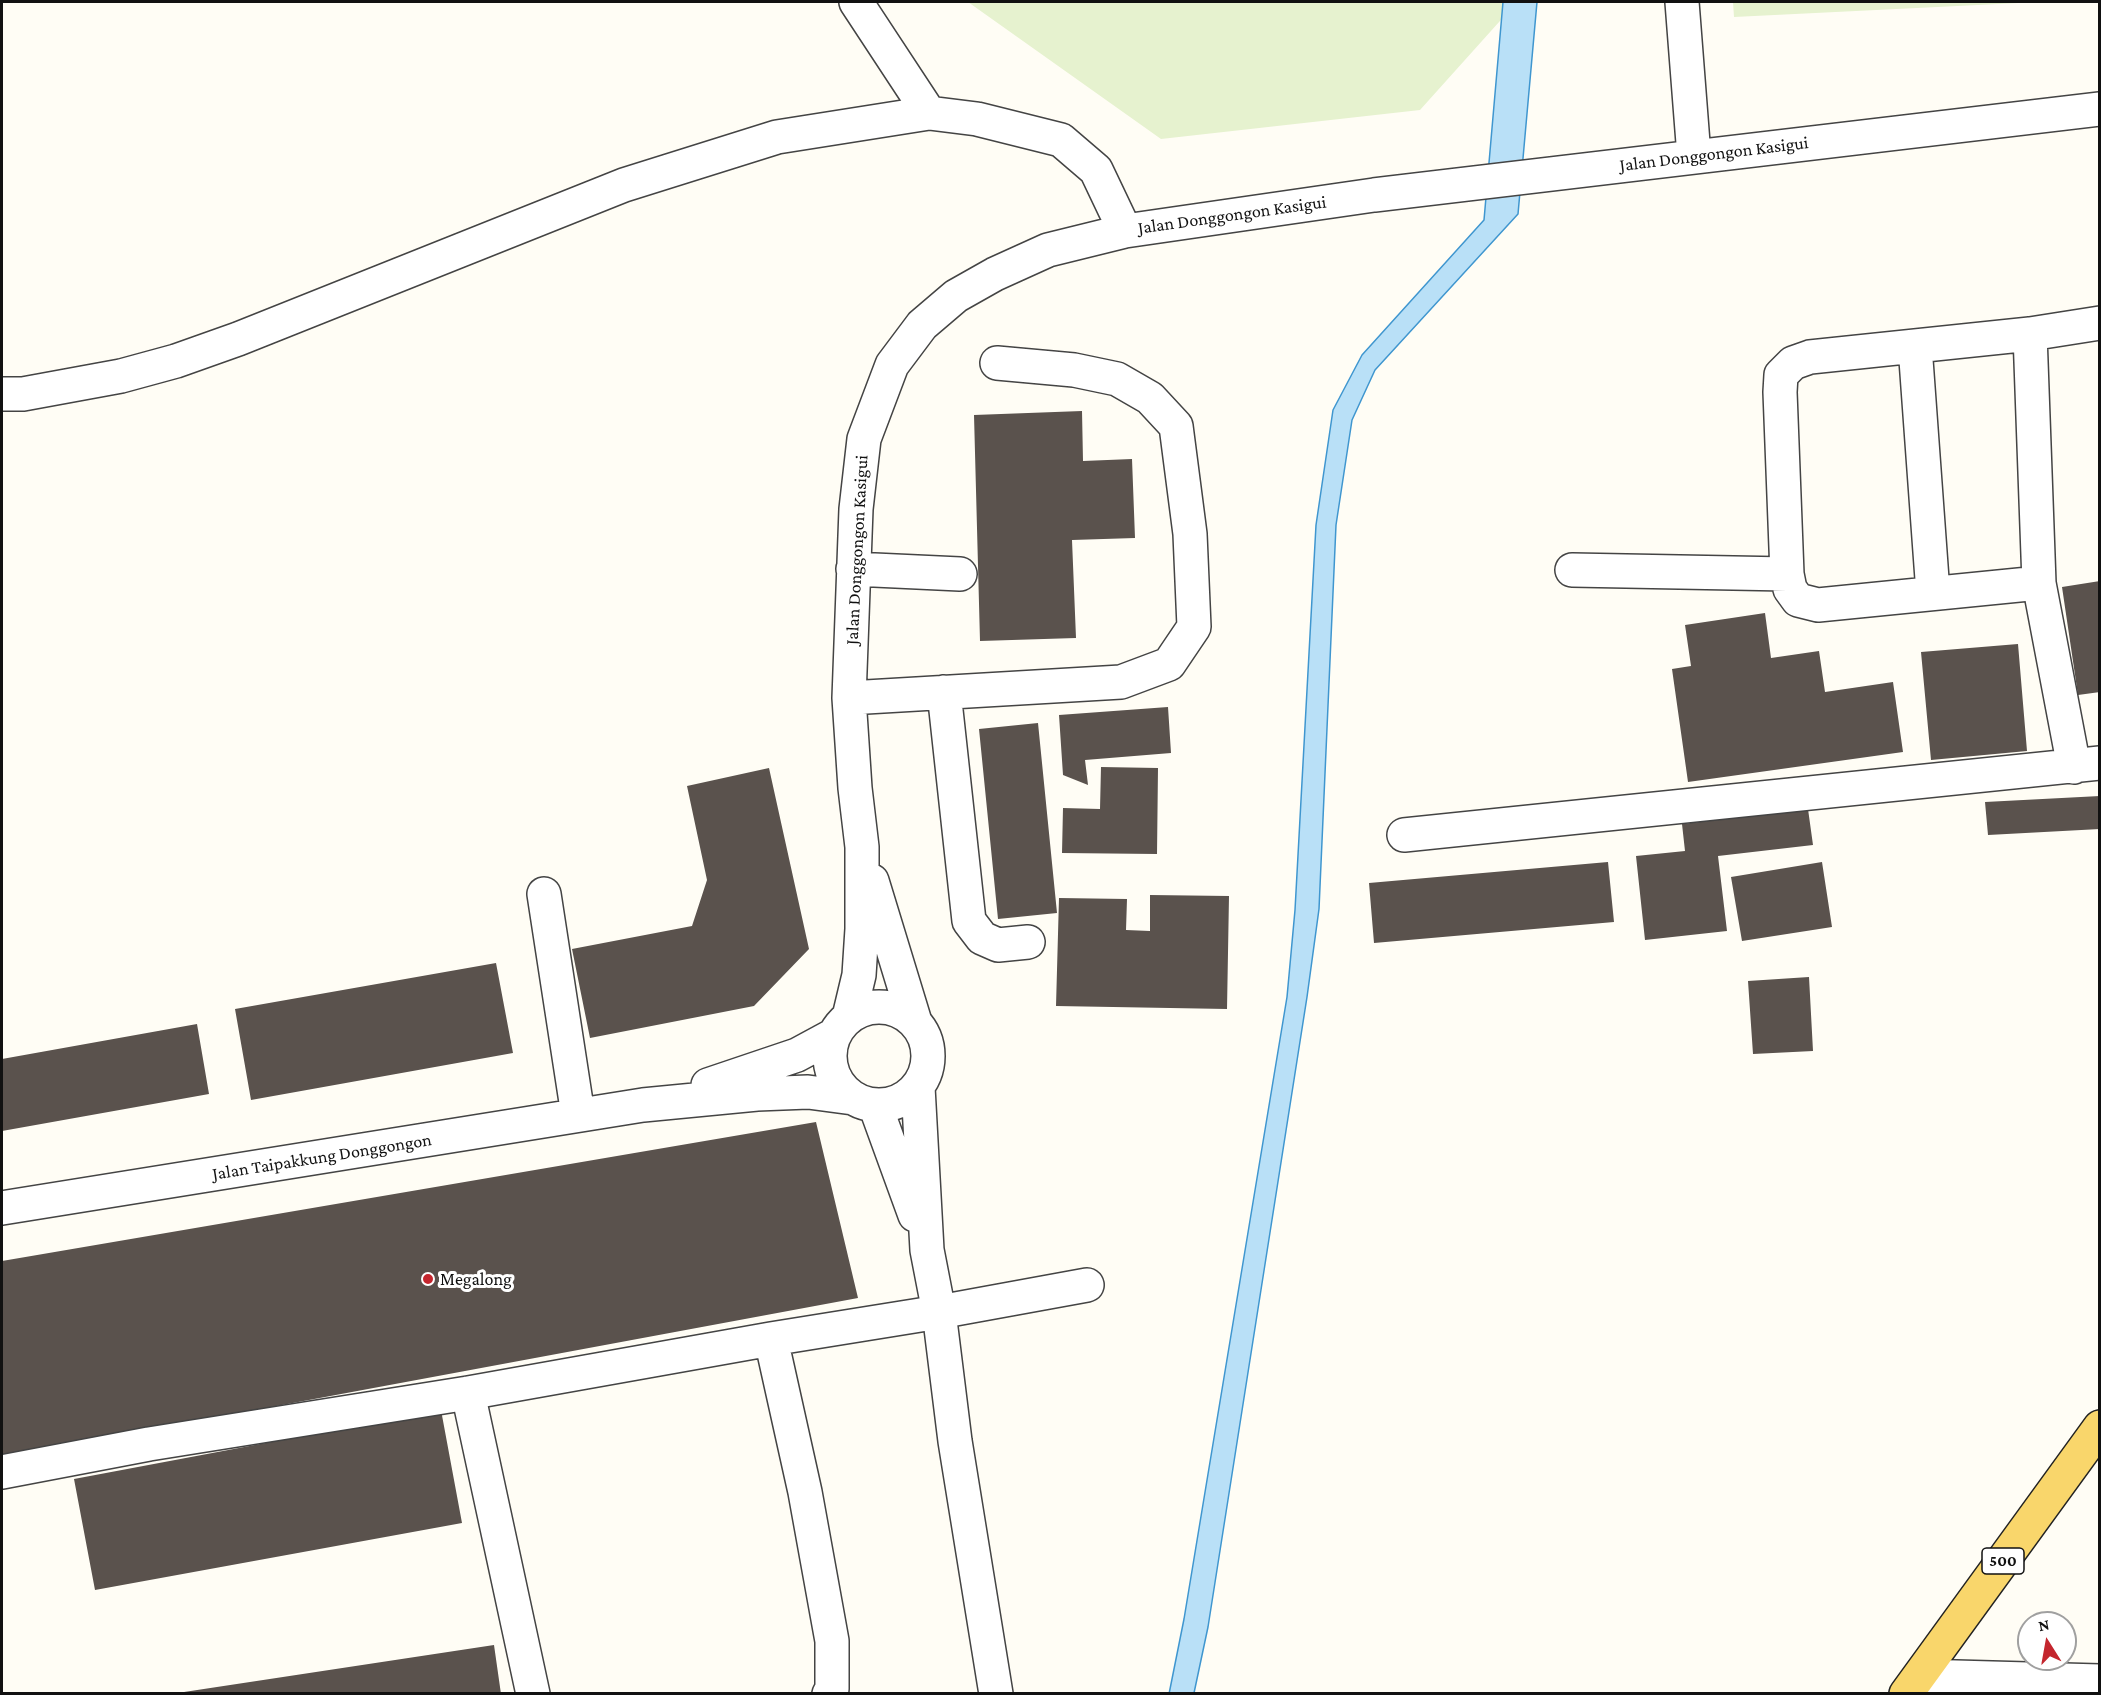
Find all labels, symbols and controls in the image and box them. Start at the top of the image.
street label: Jalan Donggongon Kasigui [1618,132,1810,176]
street label: Jalan Donggongon Kasigui [1136,191,1328,239]
street label: Jalan Donggongon Kasigui [841,455,873,645]
street label: Jalan Taipakkung Donggongon [211,1129,433,1185]
place label: Megalong [440,1268,512,1290]
marker: Megalong [421,1272,435,1286]
road number: 500 [1982,1548,2024,1574]
north arrow [2017,1611,2077,1671]
text: N [2037,1615,2051,1634]

